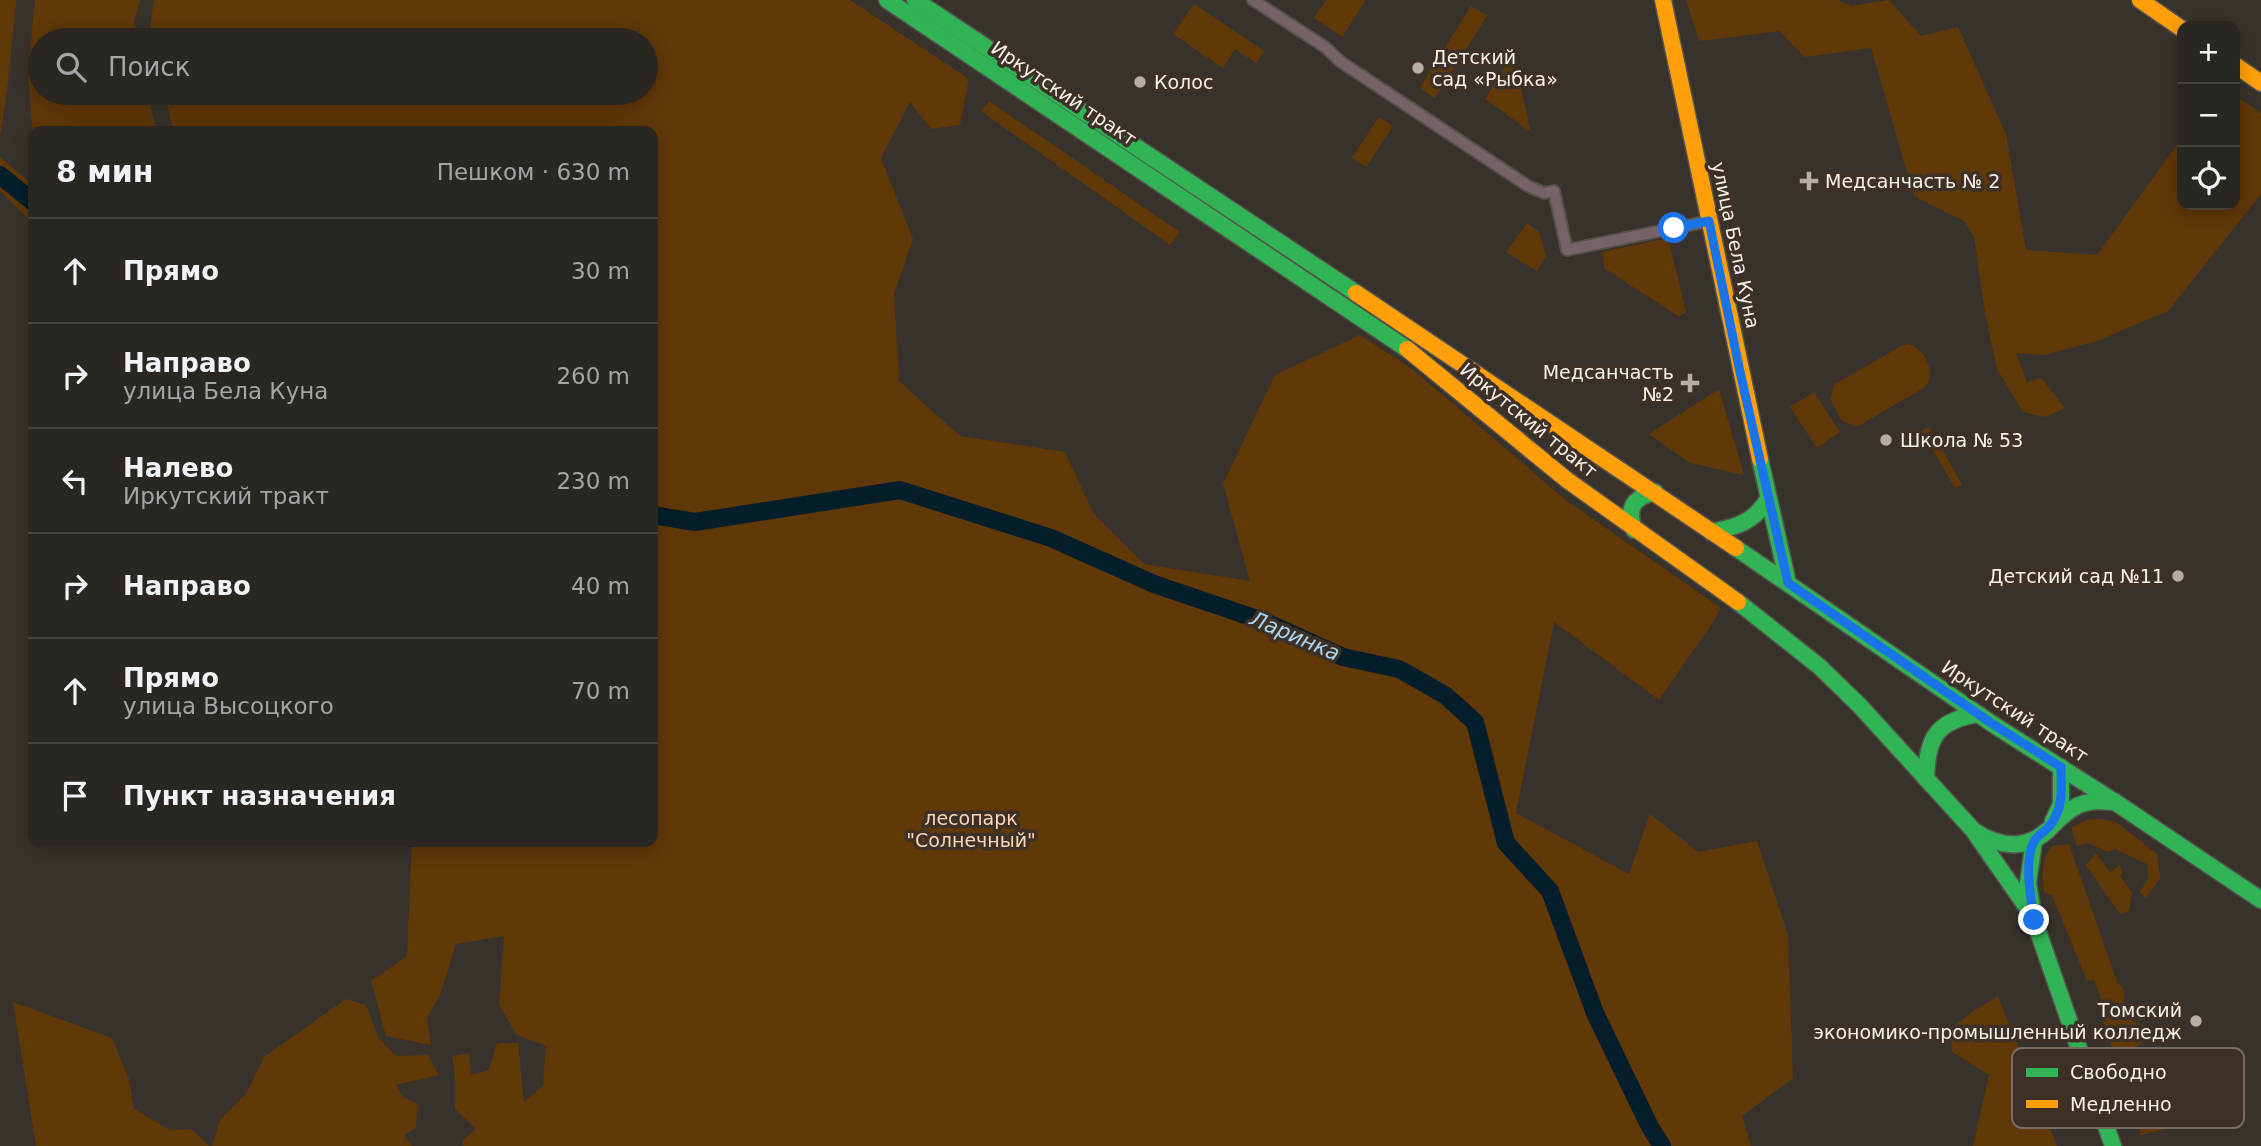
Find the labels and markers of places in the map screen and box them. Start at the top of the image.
place label: Детский сад «Рыбка» [1432,46,1558,90]
marker: Детский сад «Рыбка» [1410,60,1426,76]
place label: Колос [1154,71,1213,93]
marker: Колос [1132,74,1148,90]
place label: Медсанчасть № 2 [1825,170,2000,192]
marker: Медсанчасть № 2 [1799,171,1819,191]
place label: Медсанчасть №2 [1543,361,1674,405]
marker: Медсанчасть №2 [1680,373,1700,393]
place label: Школа № 53 [1900,429,2023,451]
marker: Школа № 53 [1878,432,1894,448]
place label: Детский сад №11 [1989,565,2164,587]
marker: Детский сад №11 [2170,568,2186,584]
place label: Томский экономико-промышленный колледж [1814,999,2182,1043]
marker: Томский экономико-промышленный колледж [2188,1013,2204,1029]

